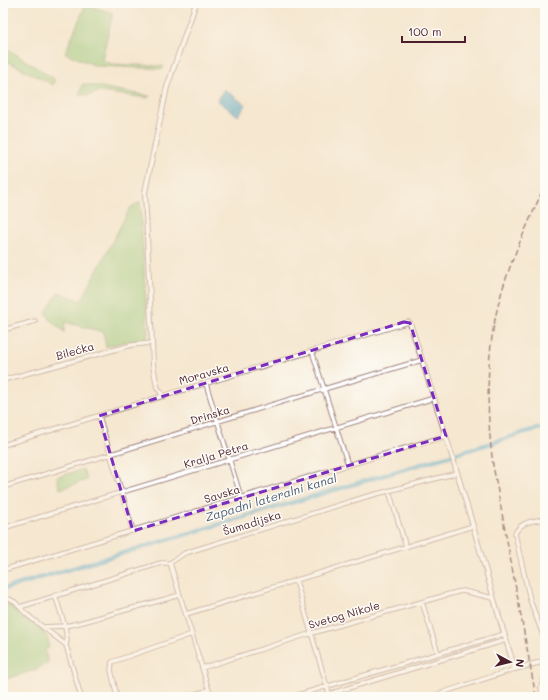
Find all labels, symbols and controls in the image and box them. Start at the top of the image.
scale bar [402,18,465,44]
text: 100 m [408,23,442,39]
street label: Bilećka [54,338,96,363]
street label: Moravska [177,359,231,388]
street label: Drinska [188,401,232,428]
street label: Kralja Petra [182,438,250,471]
water label: Zapadni lateralni kanal [203,469,339,525]
street label: Savska [202,481,242,506]
street label: Šumadijska [221,507,283,538]
street label: Svetog Nikole [306,597,381,632]
north arrow [490,642,530,682]
text: N [512,658,528,668]

